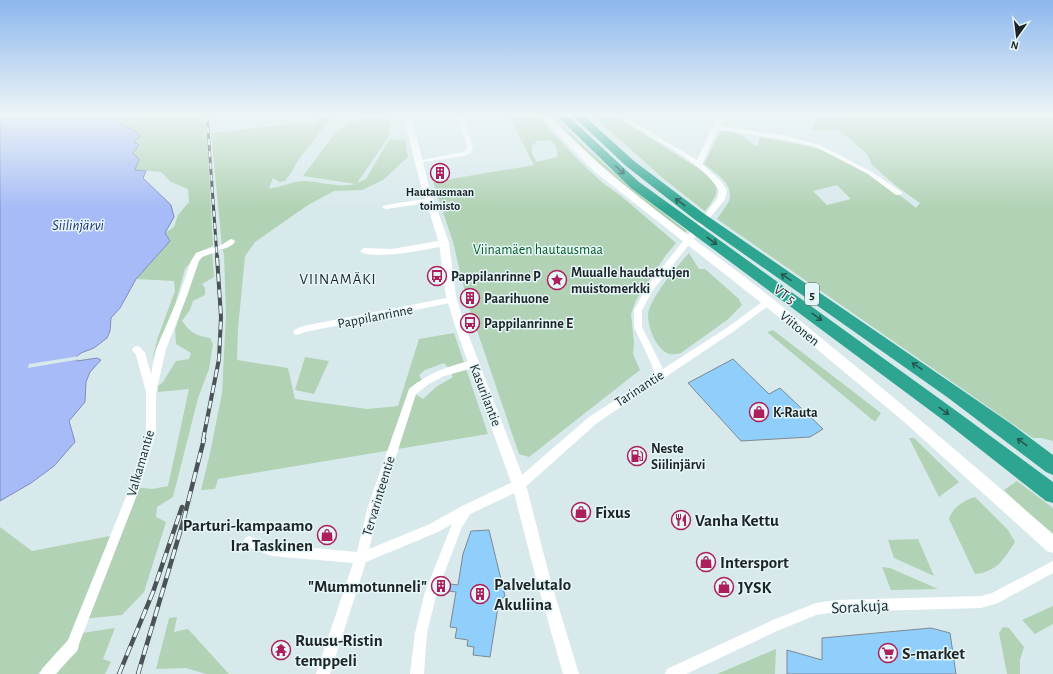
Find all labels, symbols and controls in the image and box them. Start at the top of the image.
north arrow [997,16,1037,56]
text: N [1010,39,1020,51]
building icon: Hautausmaan toimisto [429,162,451,184]
one-way arrow [614,165,624,174]
place label: Hautausmaan toimisto [406,186,474,212]
one-way arrow [674,198,685,207]
water label: Siilinjärvi [52,218,104,233]
one-way arrow [706,236,717,245]
park label: Viinamäen hautausmaa [473,243,604,257]
bus stop icon: Pappilanrinne P [426,265,448,287]
place label: Muualle haudattujen muistomerkki [571,266,690,296]
place icon: Muualle haudattujen muistomerkki [546,269,568,291]
place label: Pappilanrinne P [451,270,541,284]
district label: VIINAMÄKI [299,271,377,287]
one-way arrow [781,273,792,281]
street label: VT 5 [771,282,798,307]
road number: 5 [805,283,819,305]
building icon: Paarihuone [459,287,481,309]
place label: Paarihuone [484,292,549,306]
street label: Pappilanrinne [336,303,414,331]
street label: Viitonen [777,309,822,349]
bus stop icon: Pappilanrinne E [459,312,481,334]
one-way arrow [811,313,822,322]
place label: Pappilanrinne E [484,317,573,331]
street label: Kasurilantie [467,362,503,428]
one-way arrow [911,362,922,370]
street label: Tarinantie [613,368,667,410]
shop icon: K-Rauta [748,401,770,423]
place label: K-Rauta [773,406,818,420]
one-way arrow [939,407,950,415]
street label: Valkamantie [125,428,157,498]
one-way arrow [1017,438,1028,446]
place label: Neste Siilinjärvi [651,442,706,472]
fuel station icon: Neste Siilinjärvi [626,445,648,467]
street label: Tervarinteentie [360,455,398,538]
shop icon: Fixus [570,501,592,523]
place label: Fixus [595,504,631,521]
restaurant icon: Vanha Kettu [670,509,692,531]
place label: Vanha Kettu [695,512,779,529]
place label: Parturi-kampaamo Ira Taskinen [183,517,313,554]
shop icon: Parturi-kampaamo Ira Taskinen [316,524,338,546]
shop icon: Intersport [695,551,717,573]
place label: Intersport [720,554,789,571]
building icon: "Mummotunneli" [430,575,452,597]
place label: Palvelutalo Akuliina [494,576,571,613]
shop icon: JYSK [713,576,735,598]
place label: "Mummotunneli" [308,578,427,595]
place label: JYSK [738,579,772,596]
building icon: Palvelutalo Akuliina [469,583,491,605]
street label: Sorakuja [831,596,890,617]
place label: Ruusu-Ristin temppeli [295,632,383,669]
temple icon: Ruusu-Ristin temppeli [270,639,292,661]
supermarket icon: S-market [877,642,899,664]
place label: S-market [902,645,965,662]

